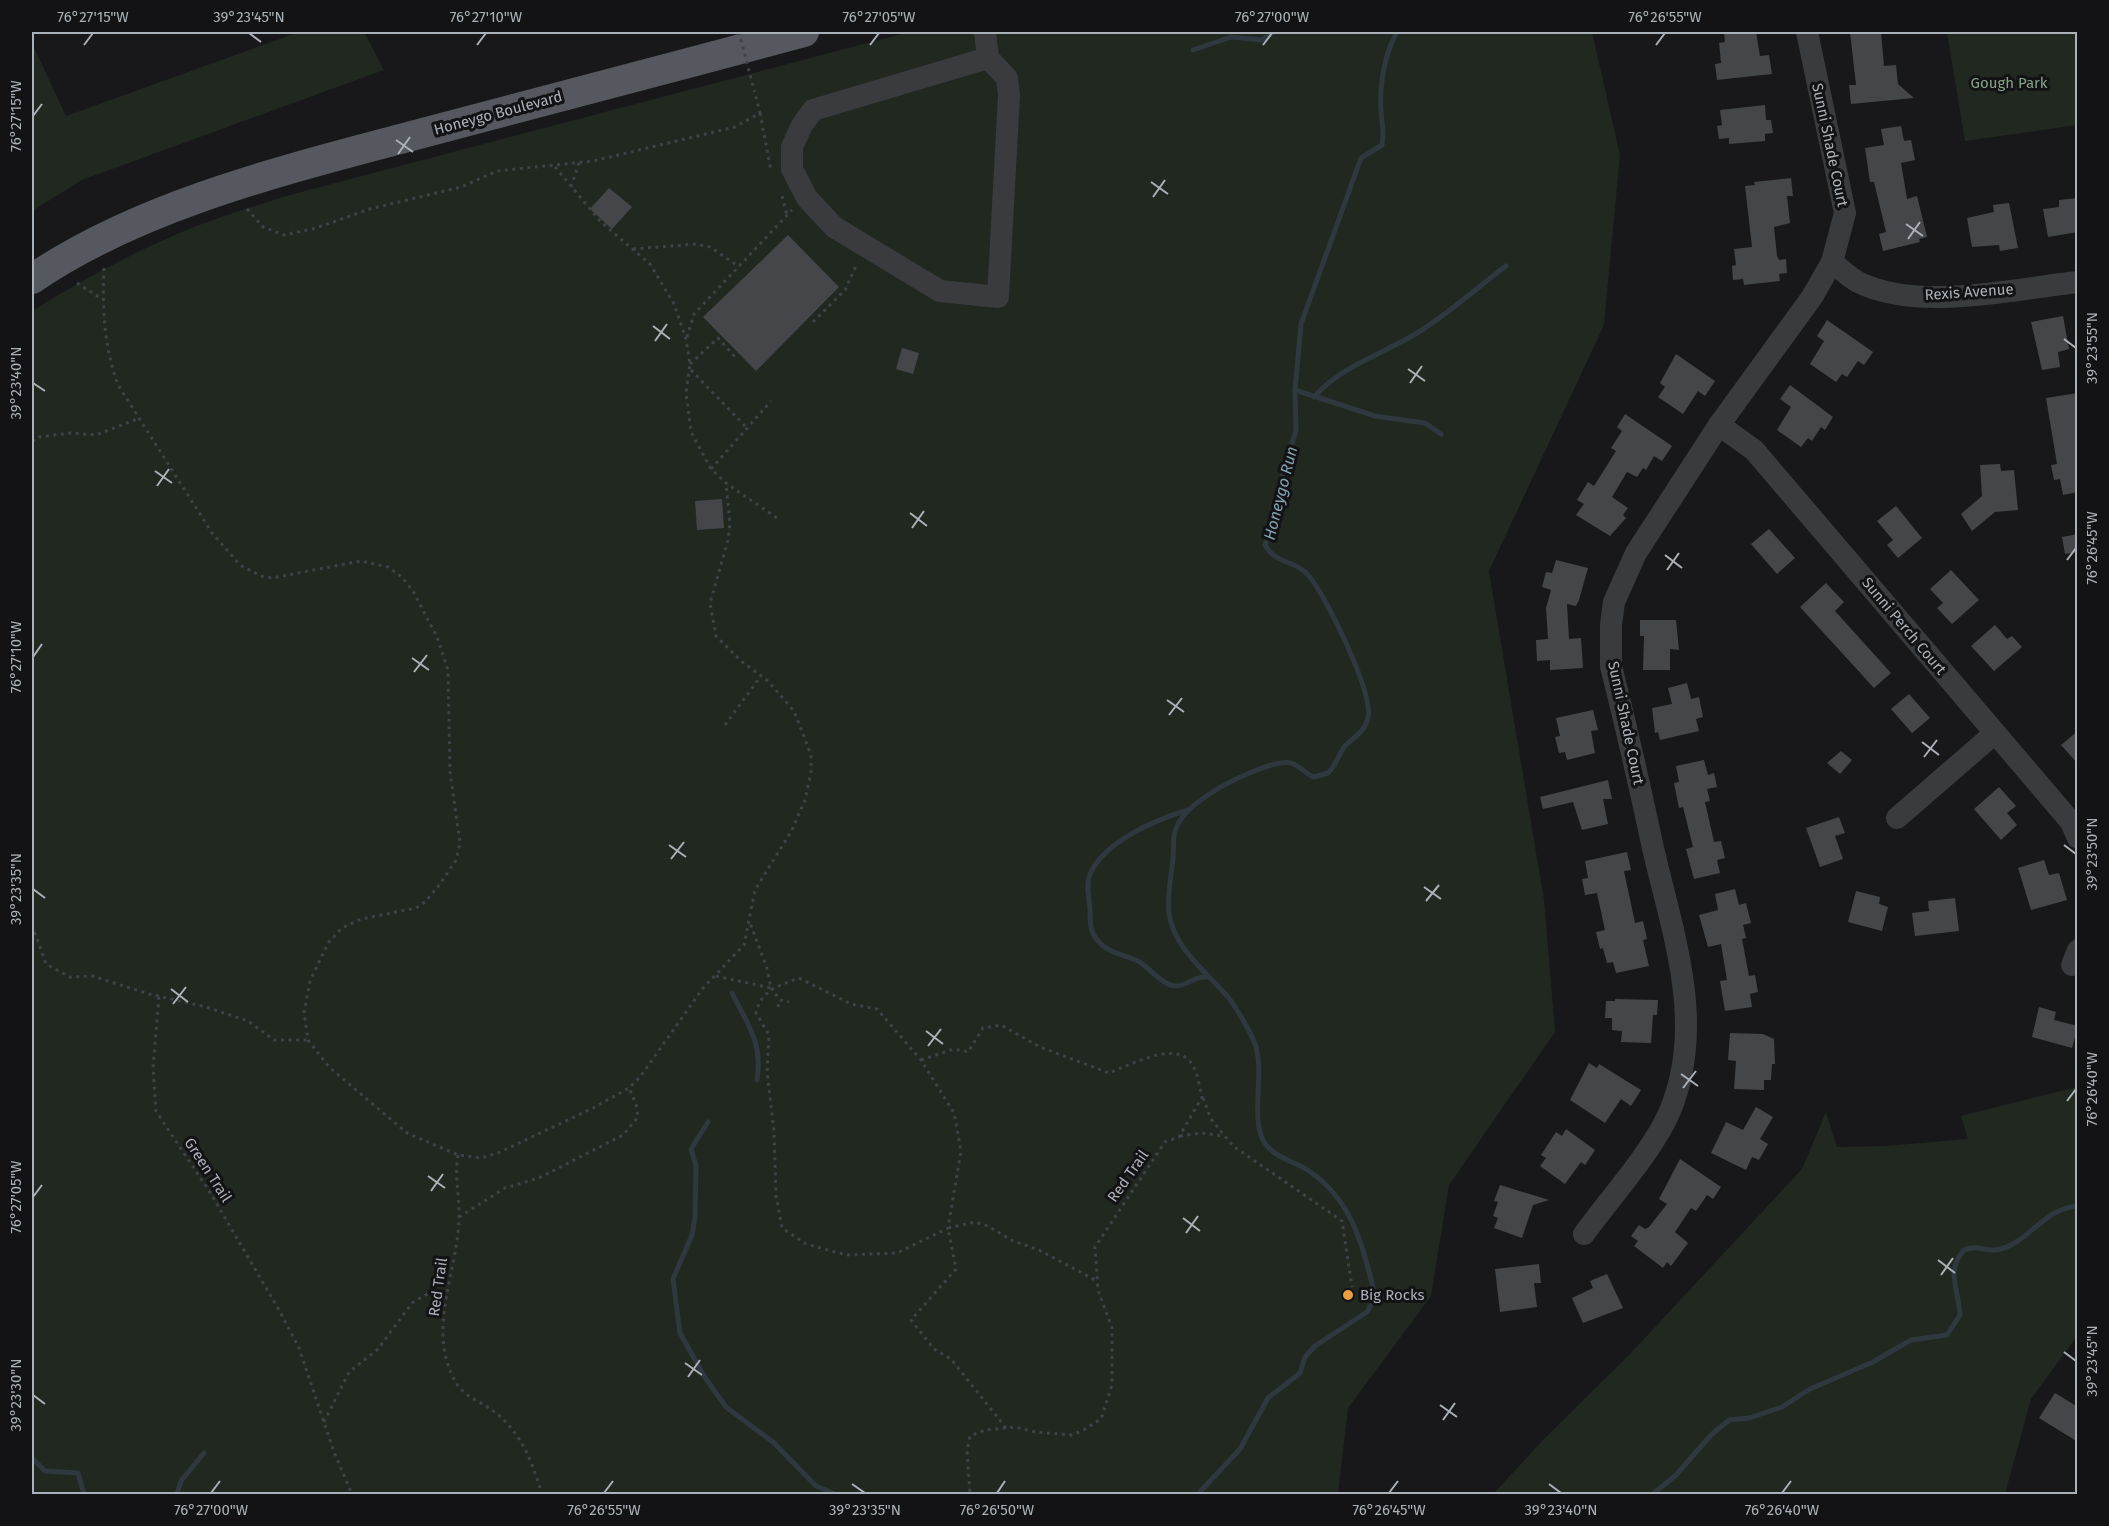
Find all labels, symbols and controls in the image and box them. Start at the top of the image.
text: 76°27'15"W [57,8,129,26]
text: 39°23'45"N [213,8,285,26]
text: 76°27'10"W [450,8,523,26]
text: 76°27'05"W [842,8,916,26]
text: 76°27'00"W [1235,8,1310,26]
text: 76°26'55"W [1628,8,1702,26]
park label: Gough Park [1970,74,2048,92]
text: 76°27'15"W [7,80,25,152]
street label: Sunni Shade Court [1808,82,1852,209]
street label: Honeygo Boulevard [432,87,564,139]
street label: Rexis Avenue [1924,280,2014,304]
text: 39°23'55"N [2083,312,2101,384]
text: 39°23'40"N [7,347,25,419]
water label: Honeygo Run [1260,444,1301,542]
text: 76°26'45"W [2083,511,2101,585]
street label: Sunni Perch Court [1858,574,1950,679]
text: 76°27'10"W [7,620,25,693]
street label: Sunni Shade Court [1604,660,1648,787]
text: 39°23'50"N [2083,817,2101,891]
text: 39°23'35"N [7,853,25,925]
text: 76°26'40"W [2083,1051,2101,1126]
street label: Green Trail [180,1134,236,1206]
street label: Red Trail [1104,1146,1153,1205]
text: 76°27'05"W [7,1160,25,1234]
street label: Red Trail [425,1256,451,1318]
place label: Big Rocks [1360,1286,1425,1304]
marker: Big Rocks [1341,1288,1355,1302]
text: 39°23'45"N [2083,1325,2101,1397]
text: 39°23'30"N [7,1358,25,1432]
text: 76°27'00"W [174,1501,249,1519]
text: 76°26'55"W [567,1501,641,1519]
text: 39°23'35"N [829,1501,901,1519]
text: 76°26'50"W [960,1501,1035,1519]
text: 76°26'45"W [1352,1501,1426,1519]
text: 39°23'40"N [1525,1501,1597,1519]
text: 76°26'40"W [1745,1501,1820,1519]

